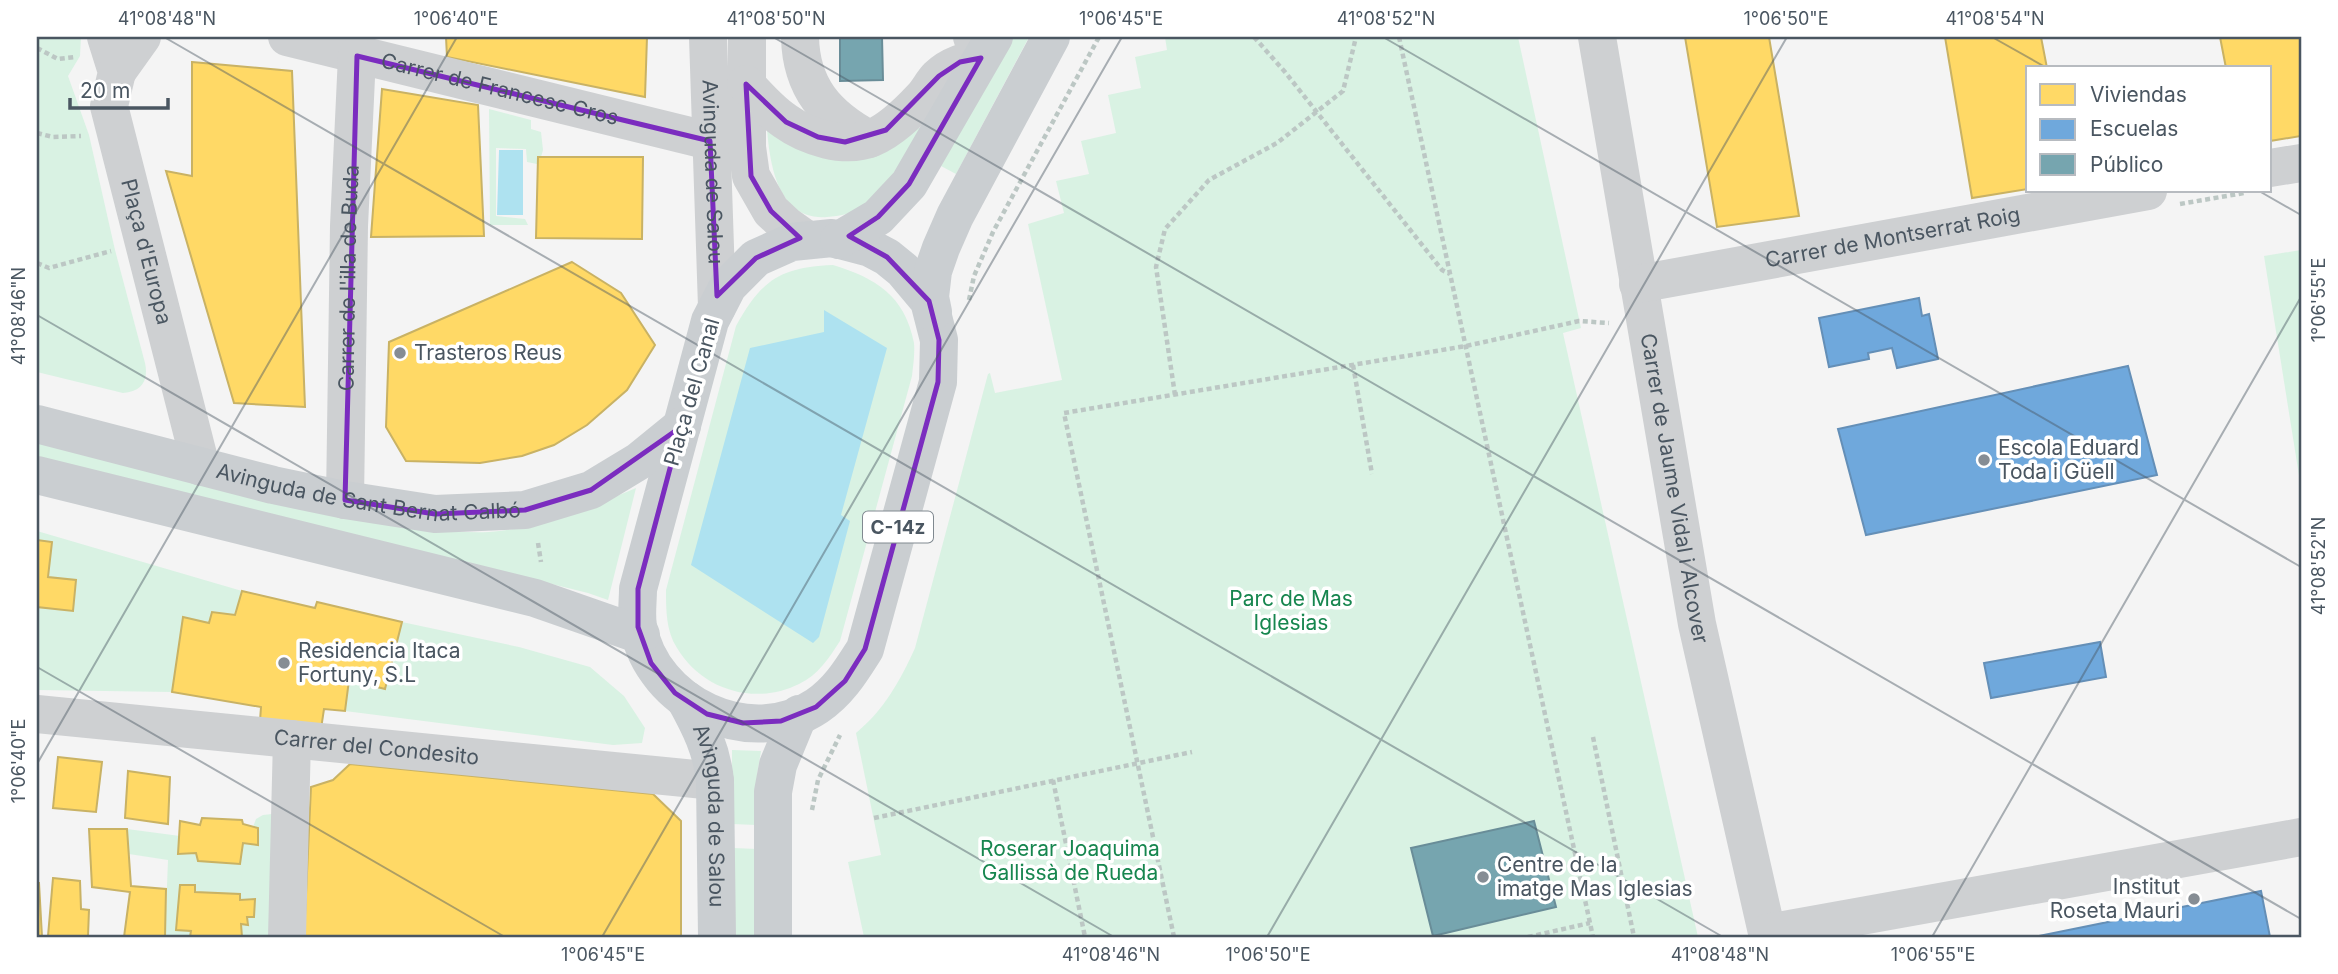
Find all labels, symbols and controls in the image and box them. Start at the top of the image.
text: 41°08'48"N [118,8,216,29]
text: 1°06'40"E [414,8,498,29]
text: 41°08'50"N [727,8,825,29]
text: 1°06'45"E [1079,8,1163,29]
text: 41°08'52"N [1337,8,1435,29]
text: 1°06'50"E [1744,8,1828,29]
text: 41°08'54"N [1945,8,2045,29]
street label: Carrer de Francesc Cros [378,48,621,130]
scale bar [70,66,168,110]
legend [2026,66,2272,192]
text: 20 m [80,78,130,103]
street label: Avinguda de Salou [697,79,729,265]
text: Viviendas [2090,82,2187,107]
text: Escuelas [2090,116,2178,141]
text: Público [2090,152,2163,177]
street label: Carrer de l'illa de Buda [334,164,364,391]
street label: Plaça d'Europa [116,176,177,327]
street label: Carrer de Montserrat Roig [1763,202,2022,273]
text: 1°06'55"E [2308,258,2329,342]
text: 41°08'46"N [8,267,29,365]
street label: Plaça del Canal [658,315,725,469]
street label: Carrer de Jaume Vidal i Alcover [1636,331,1714,646]
place label: Trasteros Reus [414,340,562,365]
marker: Trasteros Reus [392,345,408,361]
place label: Escola Eduard Toda i Güell [1998,435,2139,484]
marker: Escola Eduard Toda i Güell [1976,452,1992,468]
street label: Avinguda de Sant Bernat Calbó [214,458,521,526]
road number: C-14z [863,512,933,542]
text: 41°08'52"N [2308,517,2329,615]
park label: Parc de Mas Iglesias [1229,586,1353,635]
place label: Residencia Itaca Fortuny, S.L [298,638,461,687]
marker: Residencia Itaca Fortuny, S.L [276,655,292,671]
text: 1°06'40"E [8,719,29,803]
street label: Avinguda de Salou [688,720,730,908]
street label: Carrer del Condesito [273,724,480,770]
park label: Roserar Joaquima Gallissà de Rueda [980,836,1160,885]
place label: Centre de la imatge Mas Iglesias [1497,852,1693,901]
marker: Centre de la imatge Mas Iglesias [1475,869,1491,885]
place label: Institut Roseta Mauri [2050,874,2180,923]
marker: Institut Roseta Mauri [2186,891,2202,907]
text: 1°06'45"E [561,944,645,965]
text: 41°08'46"N [1062,944,1160,965]
text: 1°06'50"E [1226,944,1310,965]
text: 41°08'48"N [1671,944,1769,965]
text: 1°06'55"E [1891,944,1975,965]

